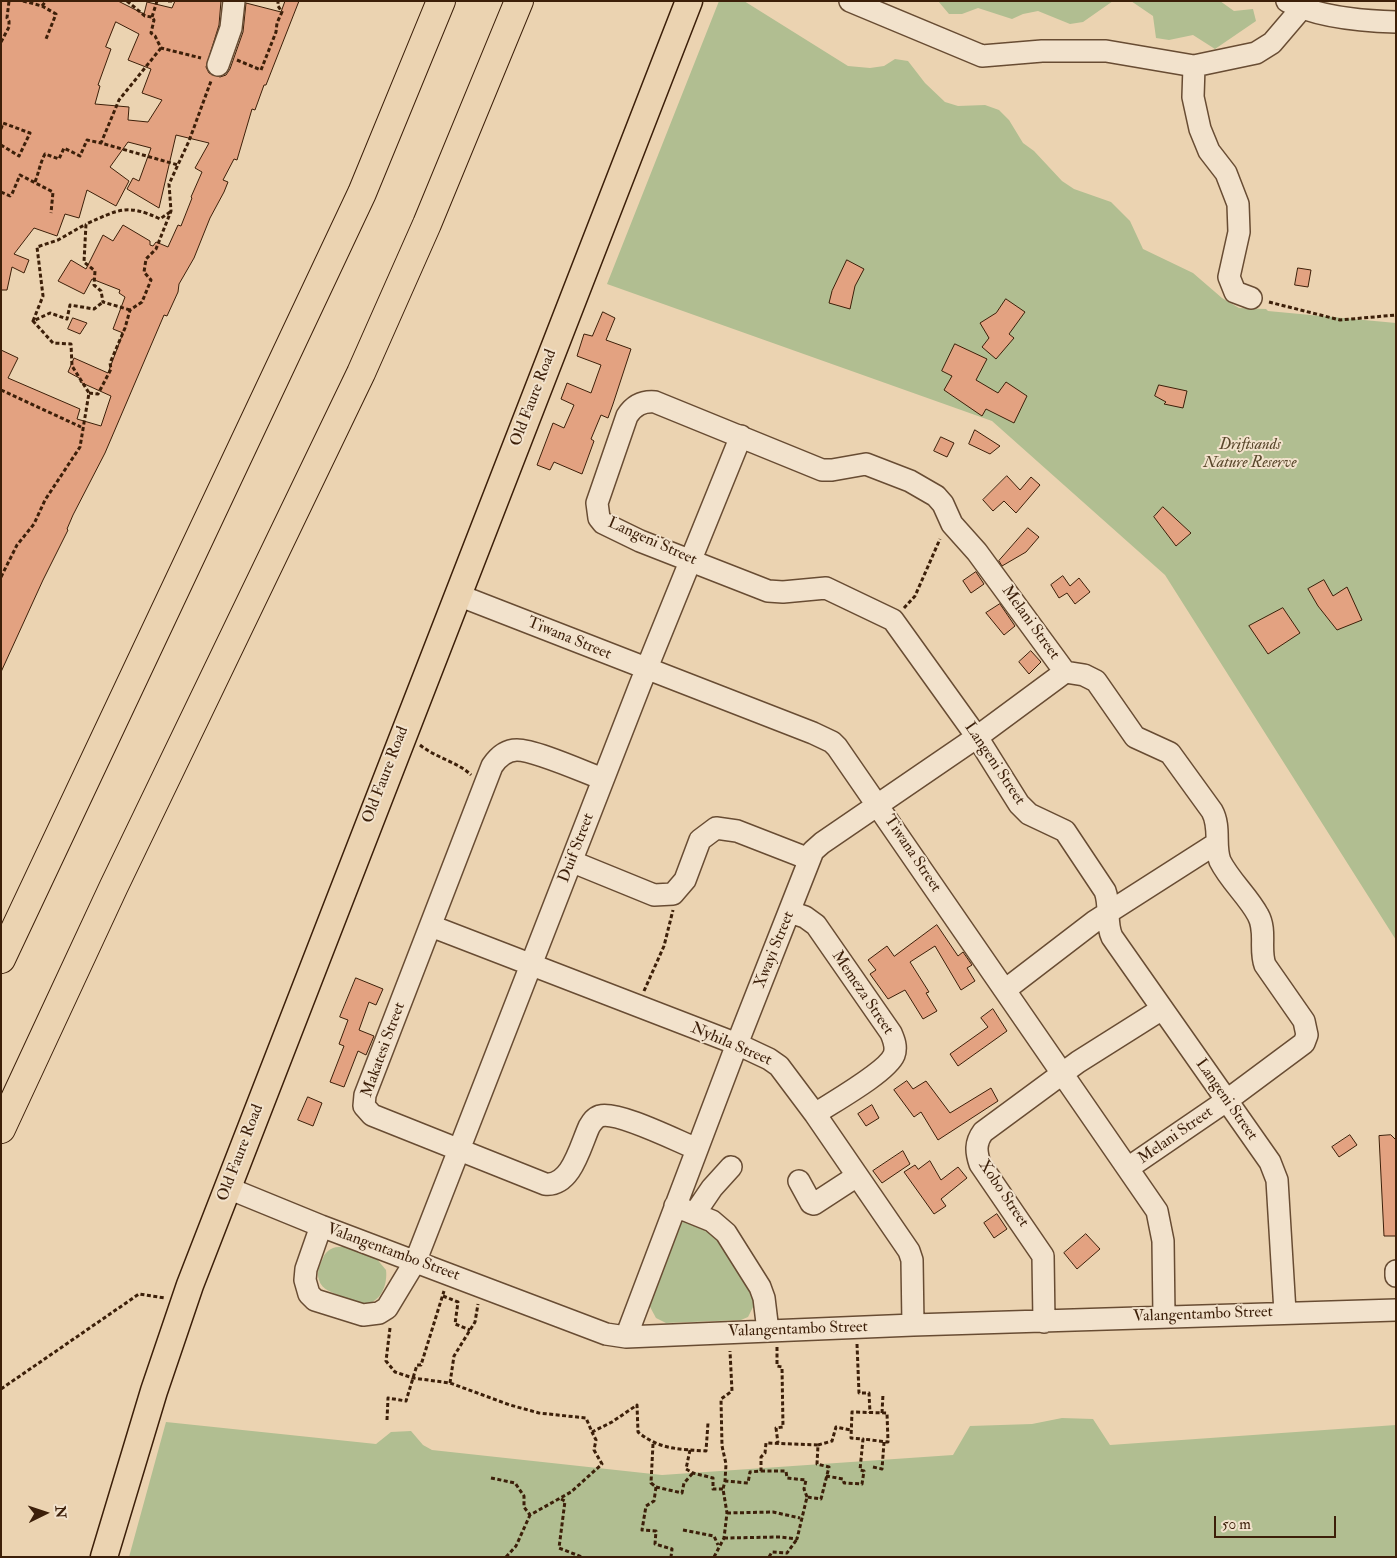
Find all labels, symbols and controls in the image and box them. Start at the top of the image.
street label: Old Faure Road [507,347,561,449]
park label: Driftsands Nature Reserve [1204,436,1296,474]
street label: Langeni Street [605,514,699,570]
street label: Melani Street [997,582,1063,664]
street label: Tiwana Street [524,613,614,665]
street label: Langeni Street [959,719,1029,809]
street label: Old Faure Road [359,724,413,826]
street label: Duif Street [555,811,599,885]
street label: Tiwana Street [879,812,945,896]
street label: Xwayi Street [751,909,799,991]
street label: Memeza Street [827,947,897,1039]
street label: Makatesi Street [358,1000,410,1100]
street label: Nyhila Street [688,1019,774,1071]
street label: Langeni Street [1191,1055,1261,1145]
street label: Old Faure Road [214,1102,268,1204]
street label: Melani Street [1135,1103,1217,1169]
street label: Xobo Street [973,1157,1033,1231]
street label: Valangentambo Street [324,1220,462,1286]
street label: Valangentambo Street [1133,1303,1273,1327]
street label: Valangentambo Street [728,1318,868,1342]
north arrow [20,1488,70,1538]
text: N [52,1505,69,1519]
scale bar [1217,1506,1340,1538]
text: 50 m [1222,1515,1251,1534]

